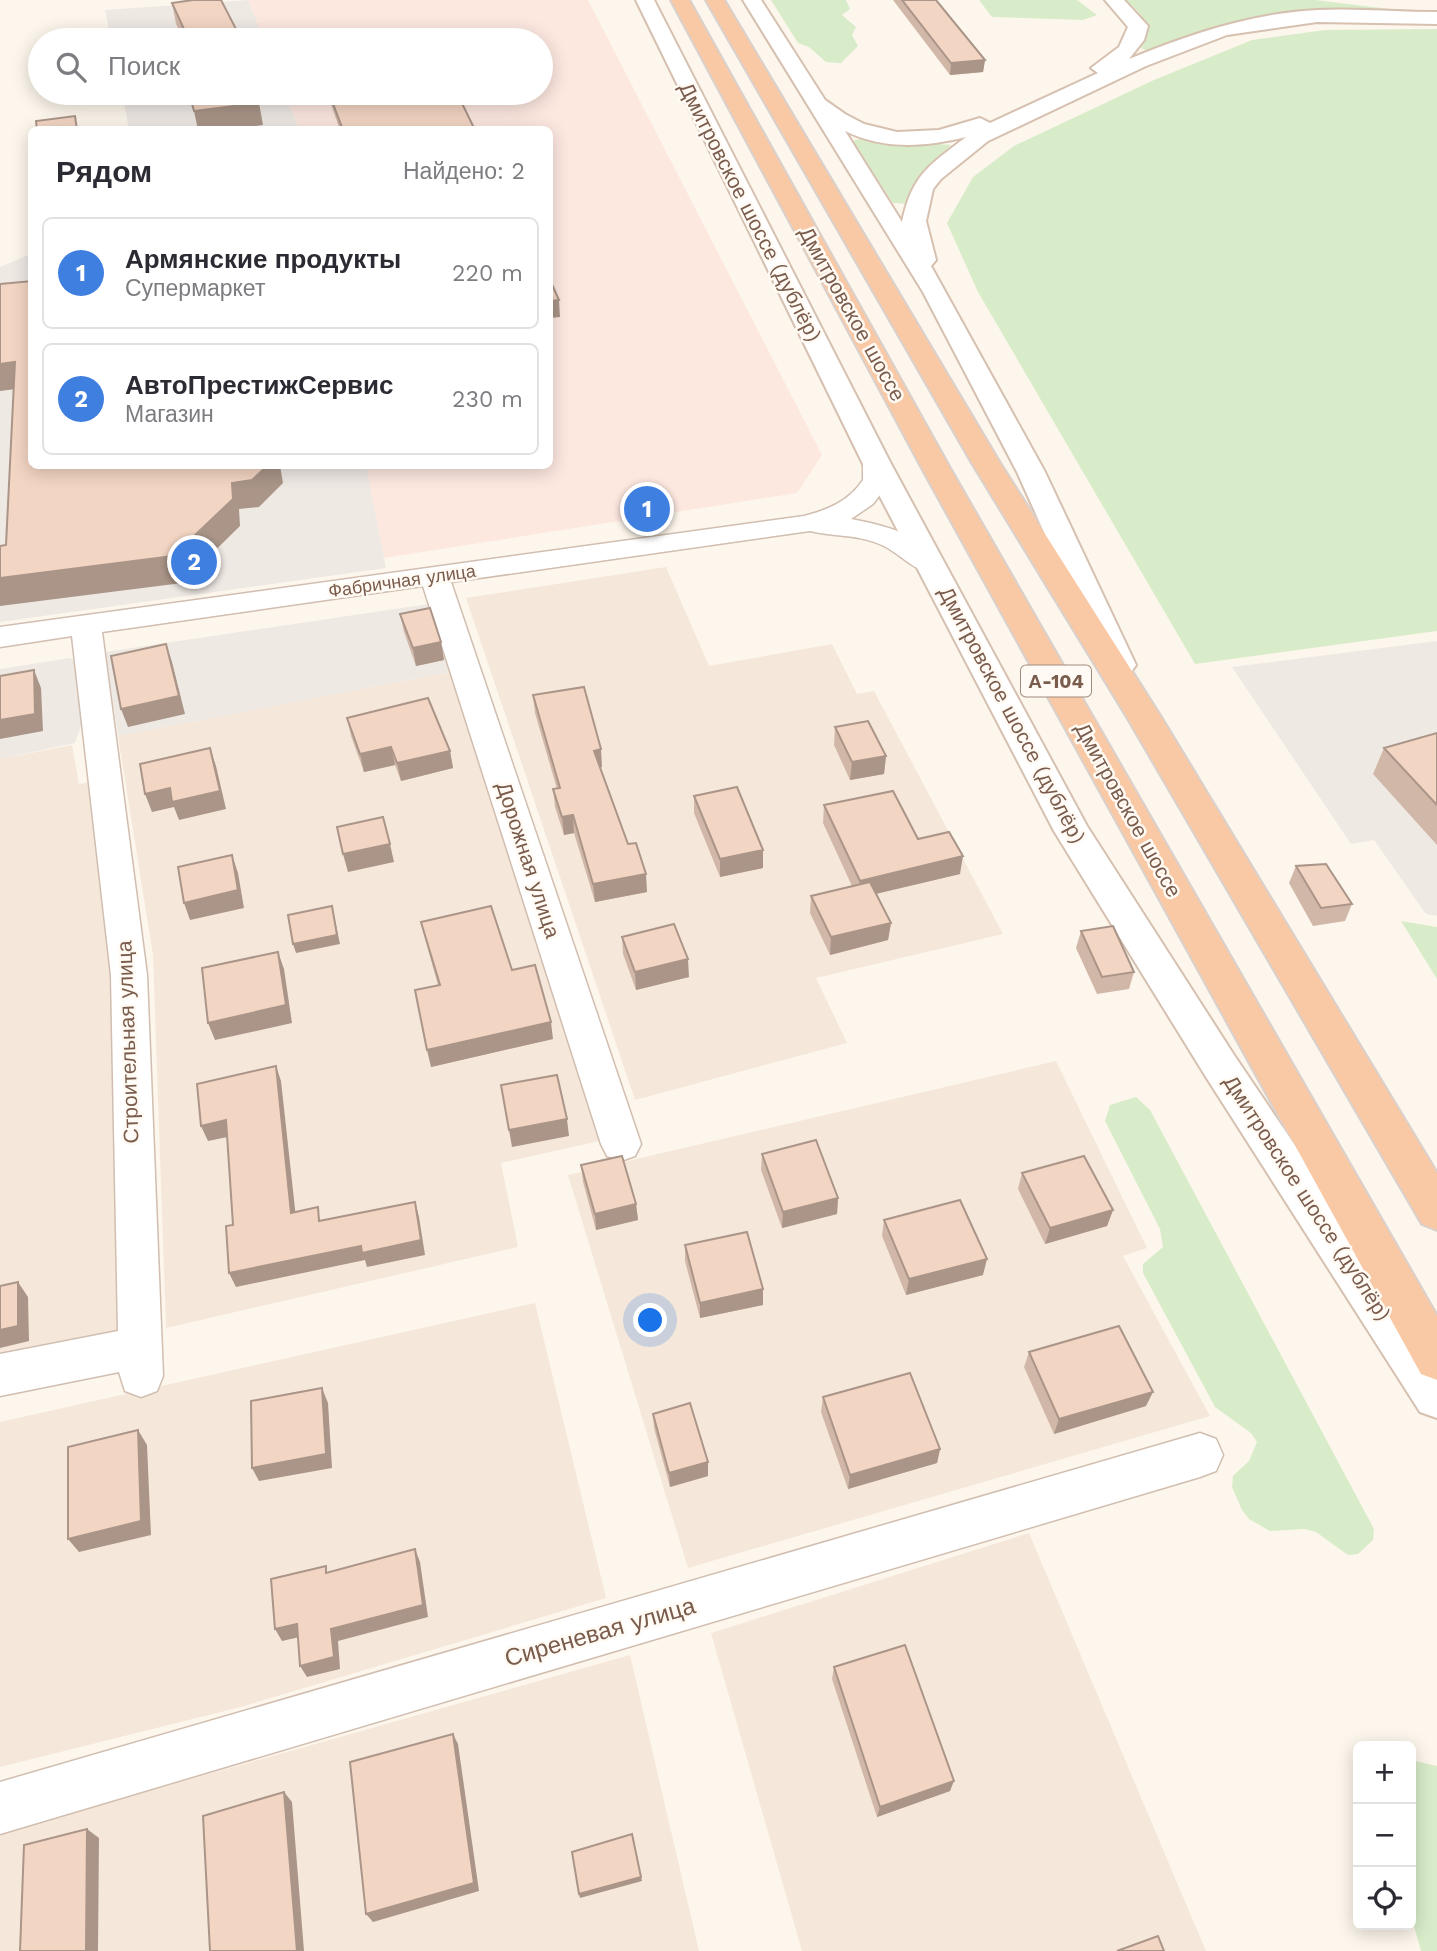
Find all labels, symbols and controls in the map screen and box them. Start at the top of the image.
search box [28,28,553,105]
icon: search [52,48,90,86]
text: Поиск [108,51,180,81]
street label: Дмитровское шоссе (дублёр) [674,78,827,346]
text: Рядом [56,154,152,189]
text: Найдено: 2 [403,158,525,185]
street label: Дмитровское шоссе [794,222,911,406]
text: Армянские продукты [125,244,401,274]
text: 1 [76,260,86,287]
text: 220 m [452,260,523,287]
text: Супермаркет [125,275,265,302]
text: АвтоПрестижСервис [125,370,394,400]
text: 2 [74,386,88,413]
text: 230 m [452,386,523,413]
text: Магазин [125,401,214,428]
pin: 1 [624,483,670,535]
pin: 2 [171,536,217,588]
street label: Фабричная улица [327,560,478,601]
street label: Дмитровское шоссе (дублёр) [934,582,1091,848]
road number: А-104 [1021,666,1091,696]
street label: Дмитровское шоссе [1070,718,1187,902]
street label: Дорожная улица [491,779,566,941]
street label: Строительная улица [111,940,144,1144]
street label: Дмитровское шоссе (дублёр) [1219,1070,1396,1325]
your location [633,1303,667,1337]
street label: Сиреневая улица [501,1591,699,1673]
map controls [1353,1741,1416,1930]
button: + [1353,1741,1416,1804]
button: − [1353,1804,1416,1867]
button: locate [1353,1867,1416,1930]

